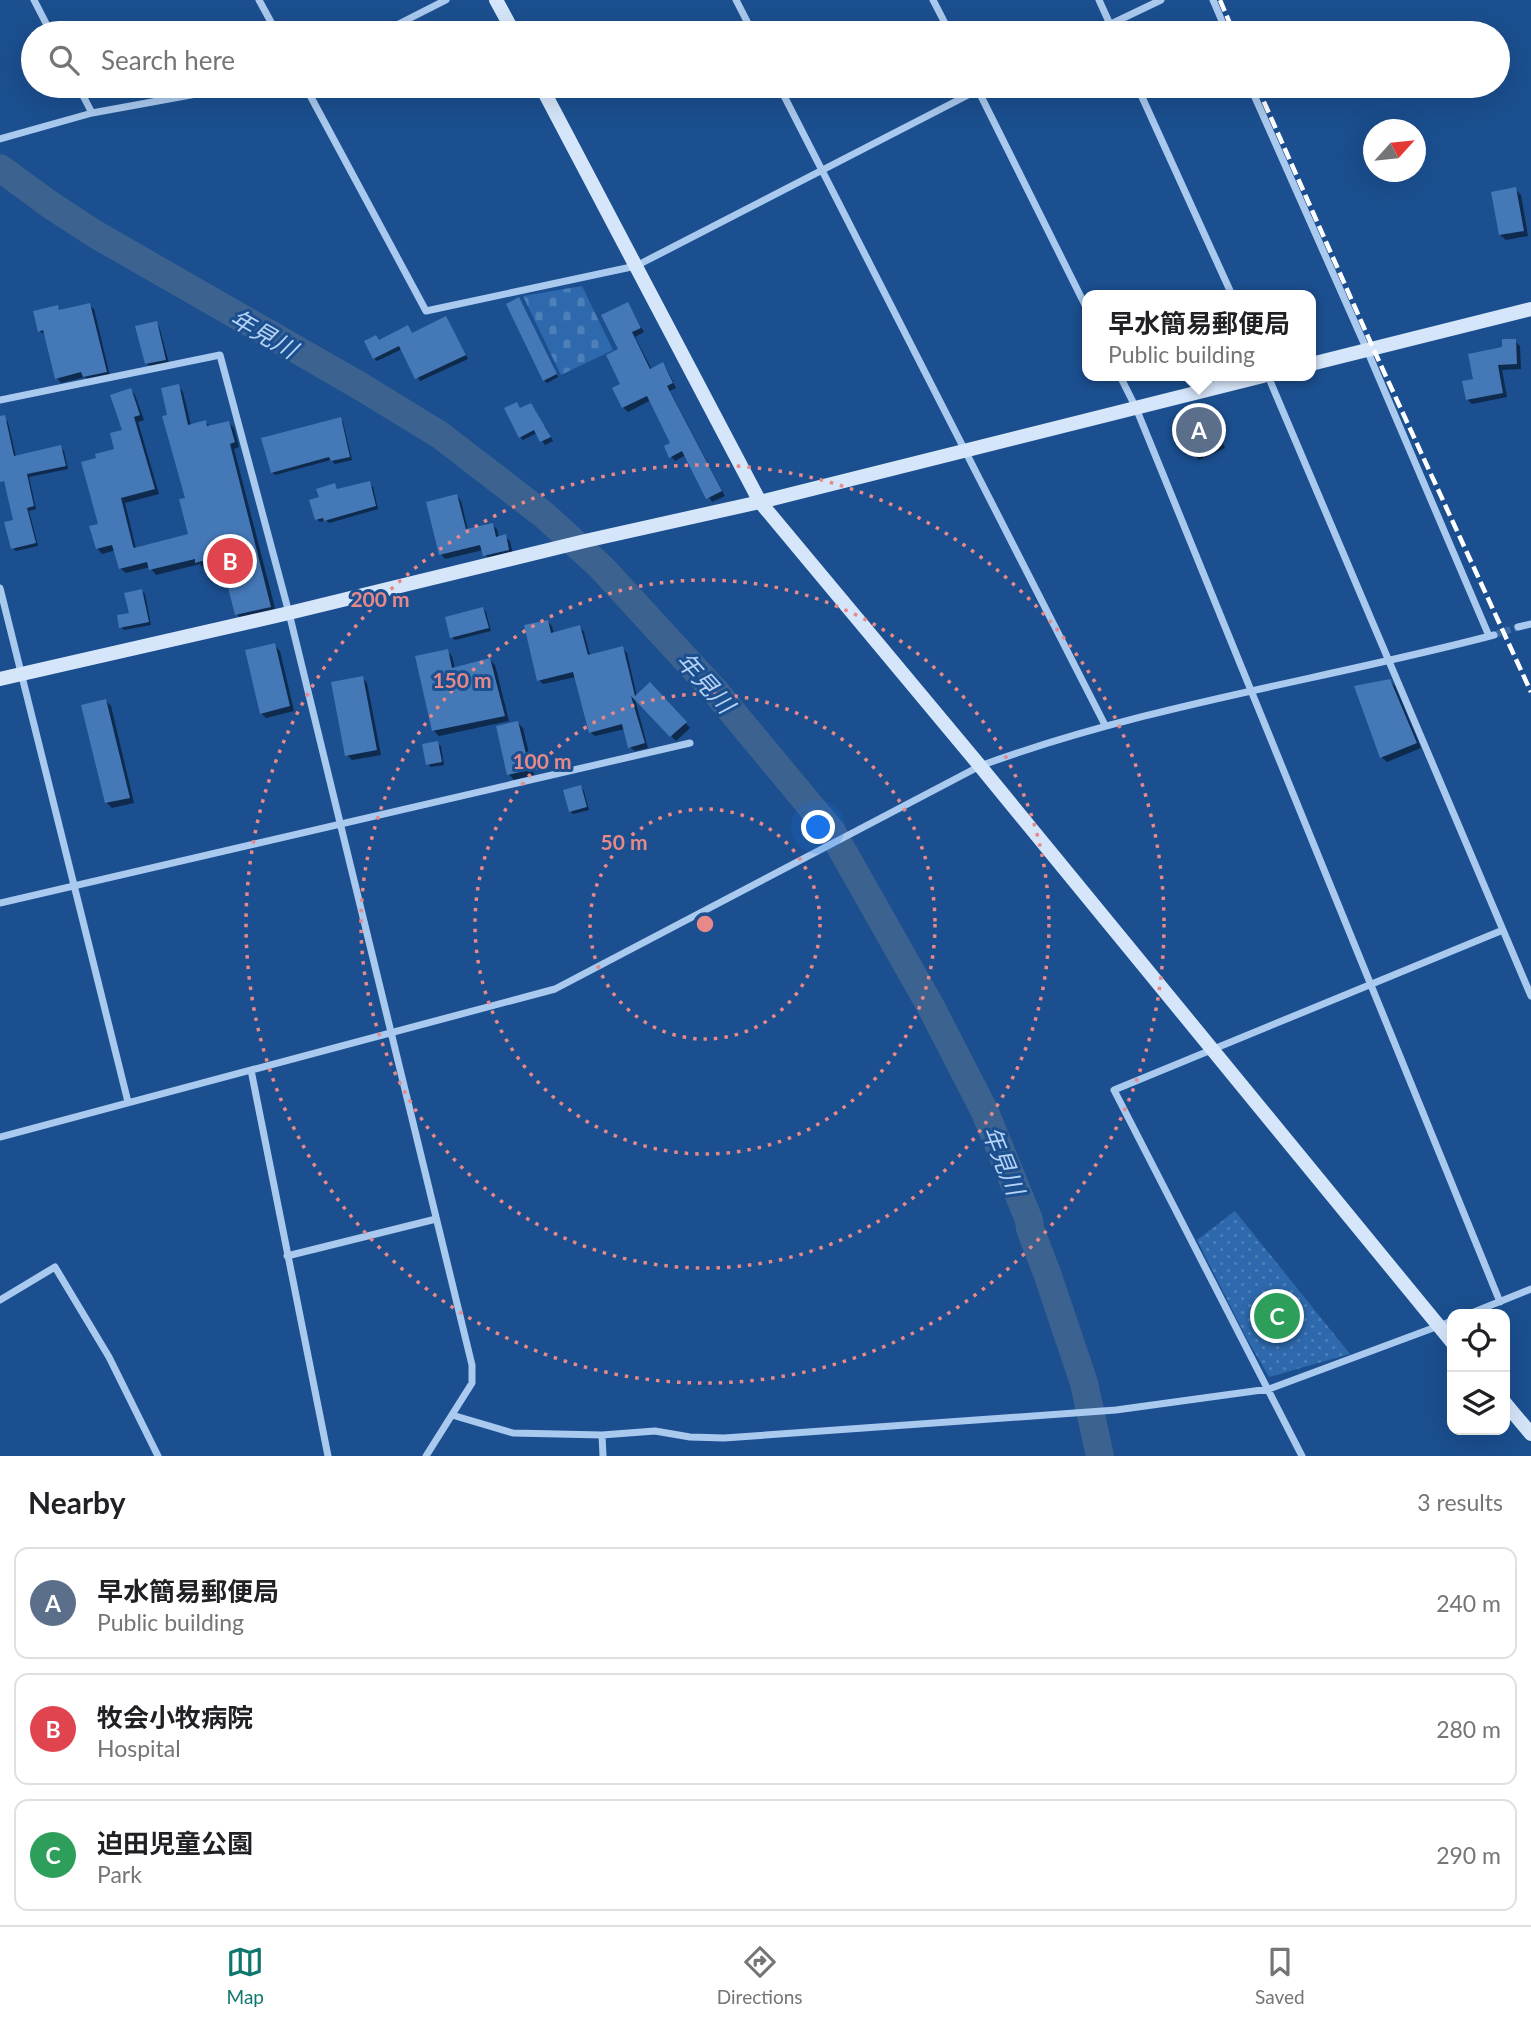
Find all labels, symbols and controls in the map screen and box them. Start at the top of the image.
search box [21,21,1510,98]
icon: search [45,41,83,79]
text: Search here [101,44,235,76]
north arrow [1363,119,1426,182]
popup [1082,290,1316,381]
water label: 年見川 [226,302,305,365]
text: 早水簡易郵便局 [1108,307,1290,339]
text: Public building [1108,340,1255,368]
pin: A [1176,404,1222,456]
pin: B [207,535,253,587]
text: 200 m [350,586,410,611]
water label: 年見川 [671,646,743,721]
text: 150 m [432,667,492,692]
text: 100 m [512,748,572,773]
your location [801,810,835,844]
text: 50 m [600,829,648,854]
centre of rings [693,912,717,936]
water label: 年見川 [977,1121,1032,1202]
pin: C [1254,1290,1300,1342]
map controls [1447,1309,1510,1435]
button: locate [1447,1309,1510,1372]
button: layers [1447,1372,1510,1435]
text: Nearby [28,1484,126,1520]
text: 3 results [1417,1488,1503,1516]
text: 早水簡易郵便局 [97,1575,279,1607]
text: A [45,1589,61,1617]
text: 240 m [1436,1589,1501,1617]
text: Public building [97,1608,244,1636]
text: 牧会小牧病院 [97,1701,253,1733]
text: B [45,1715,61,1743]
text: 280 m [1436,1715,1501,1743]
text: Hospital [97,1734,181,1762]
text: 迫田児童公園 [97,1827,253,1859]
text: C [45,1841,61,1869]
text: 290 m [1436,1841,1501,1869]
text: Park [97,1860,142,1888]
tab: Map [226,1943,264,2008]
tab: Directions [717,1943,803,2008]
tab: Saved [1255,1943,1305,2008]

